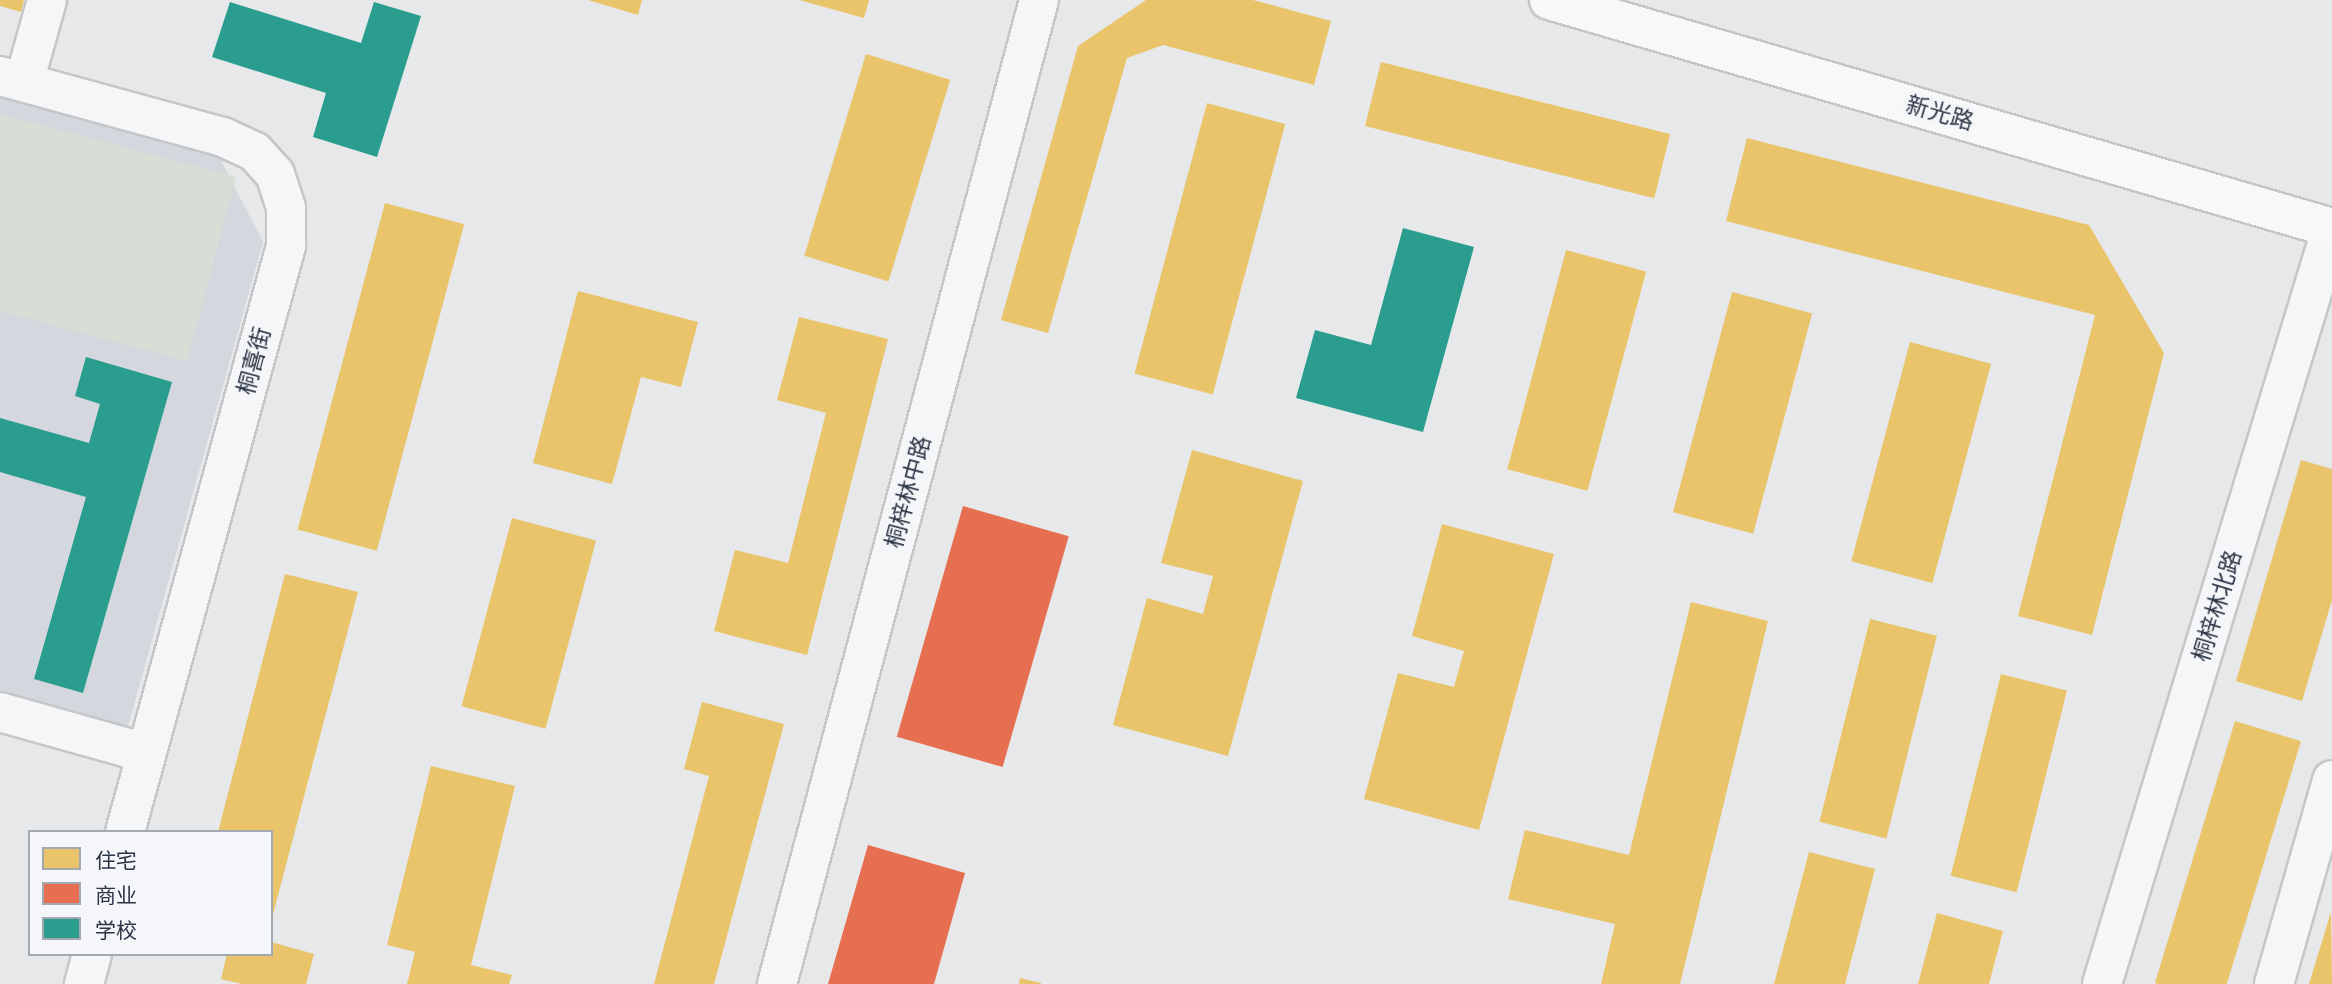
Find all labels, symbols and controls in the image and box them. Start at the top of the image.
street label: 新光路 [1903,90,1977,136]
street label: 桐喜街 [232,324,276,398]
street label: 桐梓林中路 [880,433,936,551]
street label: 桐梓林北路 [2187,547,2247,665]
legend [28,830,273,956]
text: 住宅 [95,848,137,872]
text: 商业 [95,883,137,907]
text: 学校 [95,918,137,942]

